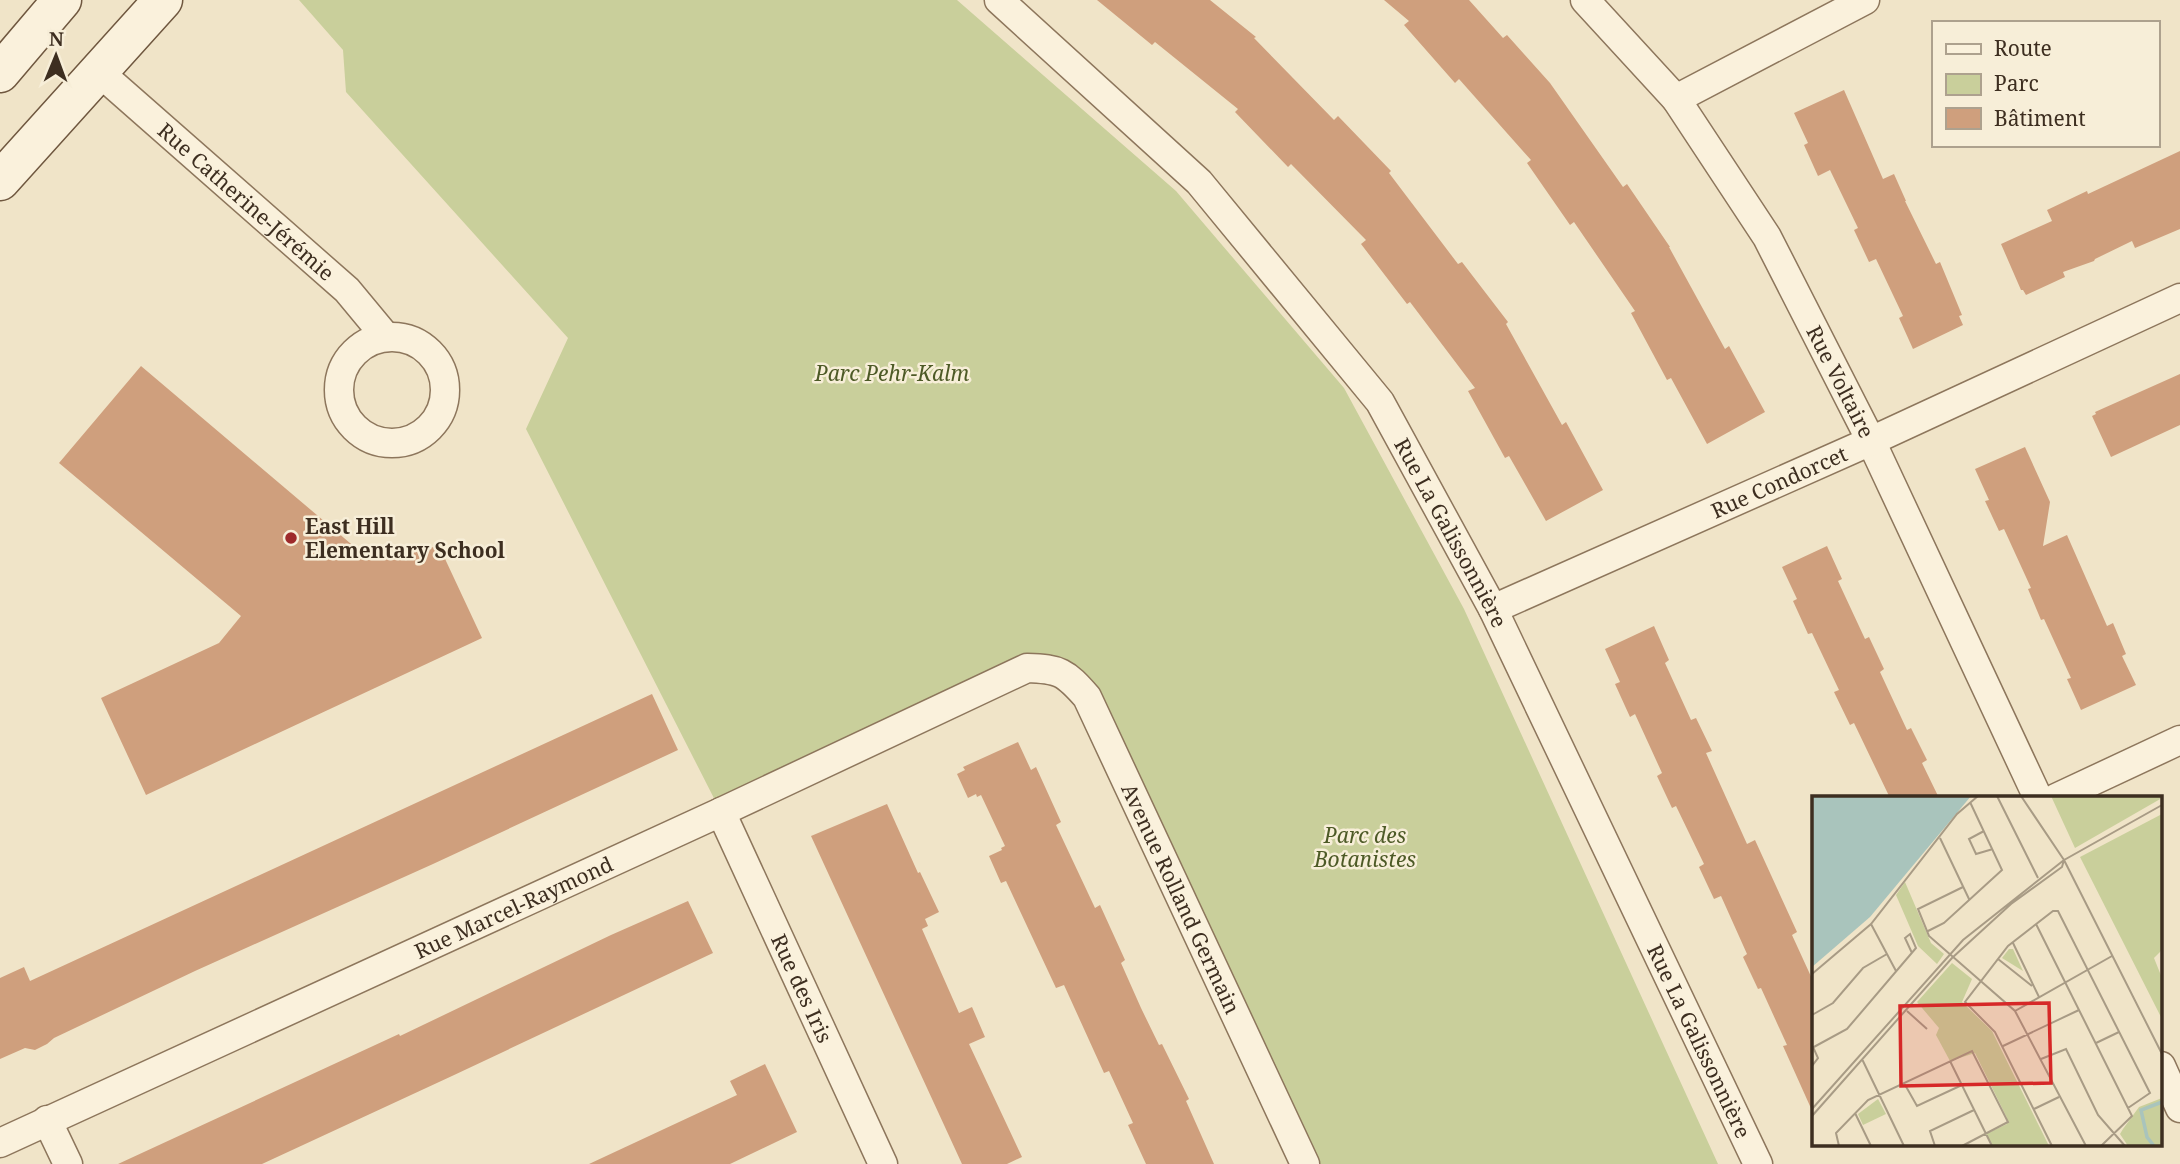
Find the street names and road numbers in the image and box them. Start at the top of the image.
street label: Rue Catherine-Jérémie [152,116,340,287]
street label: Rue Voltaire [1800,321,1881,442]
street label: Rue La Galissonnière [1388,433,1514,632]
street label: Rue Condorcet [1706,439,1852,524]
street label: Avenue Rolland Germain [1115,779,1247,1018]
street label: Rue Marcel-Raymond [410,850,617,965]
street label: Rue des Iris [765,929,839,1047]
street label: Rue La Galissonnière [1641,940,1758,1143]

